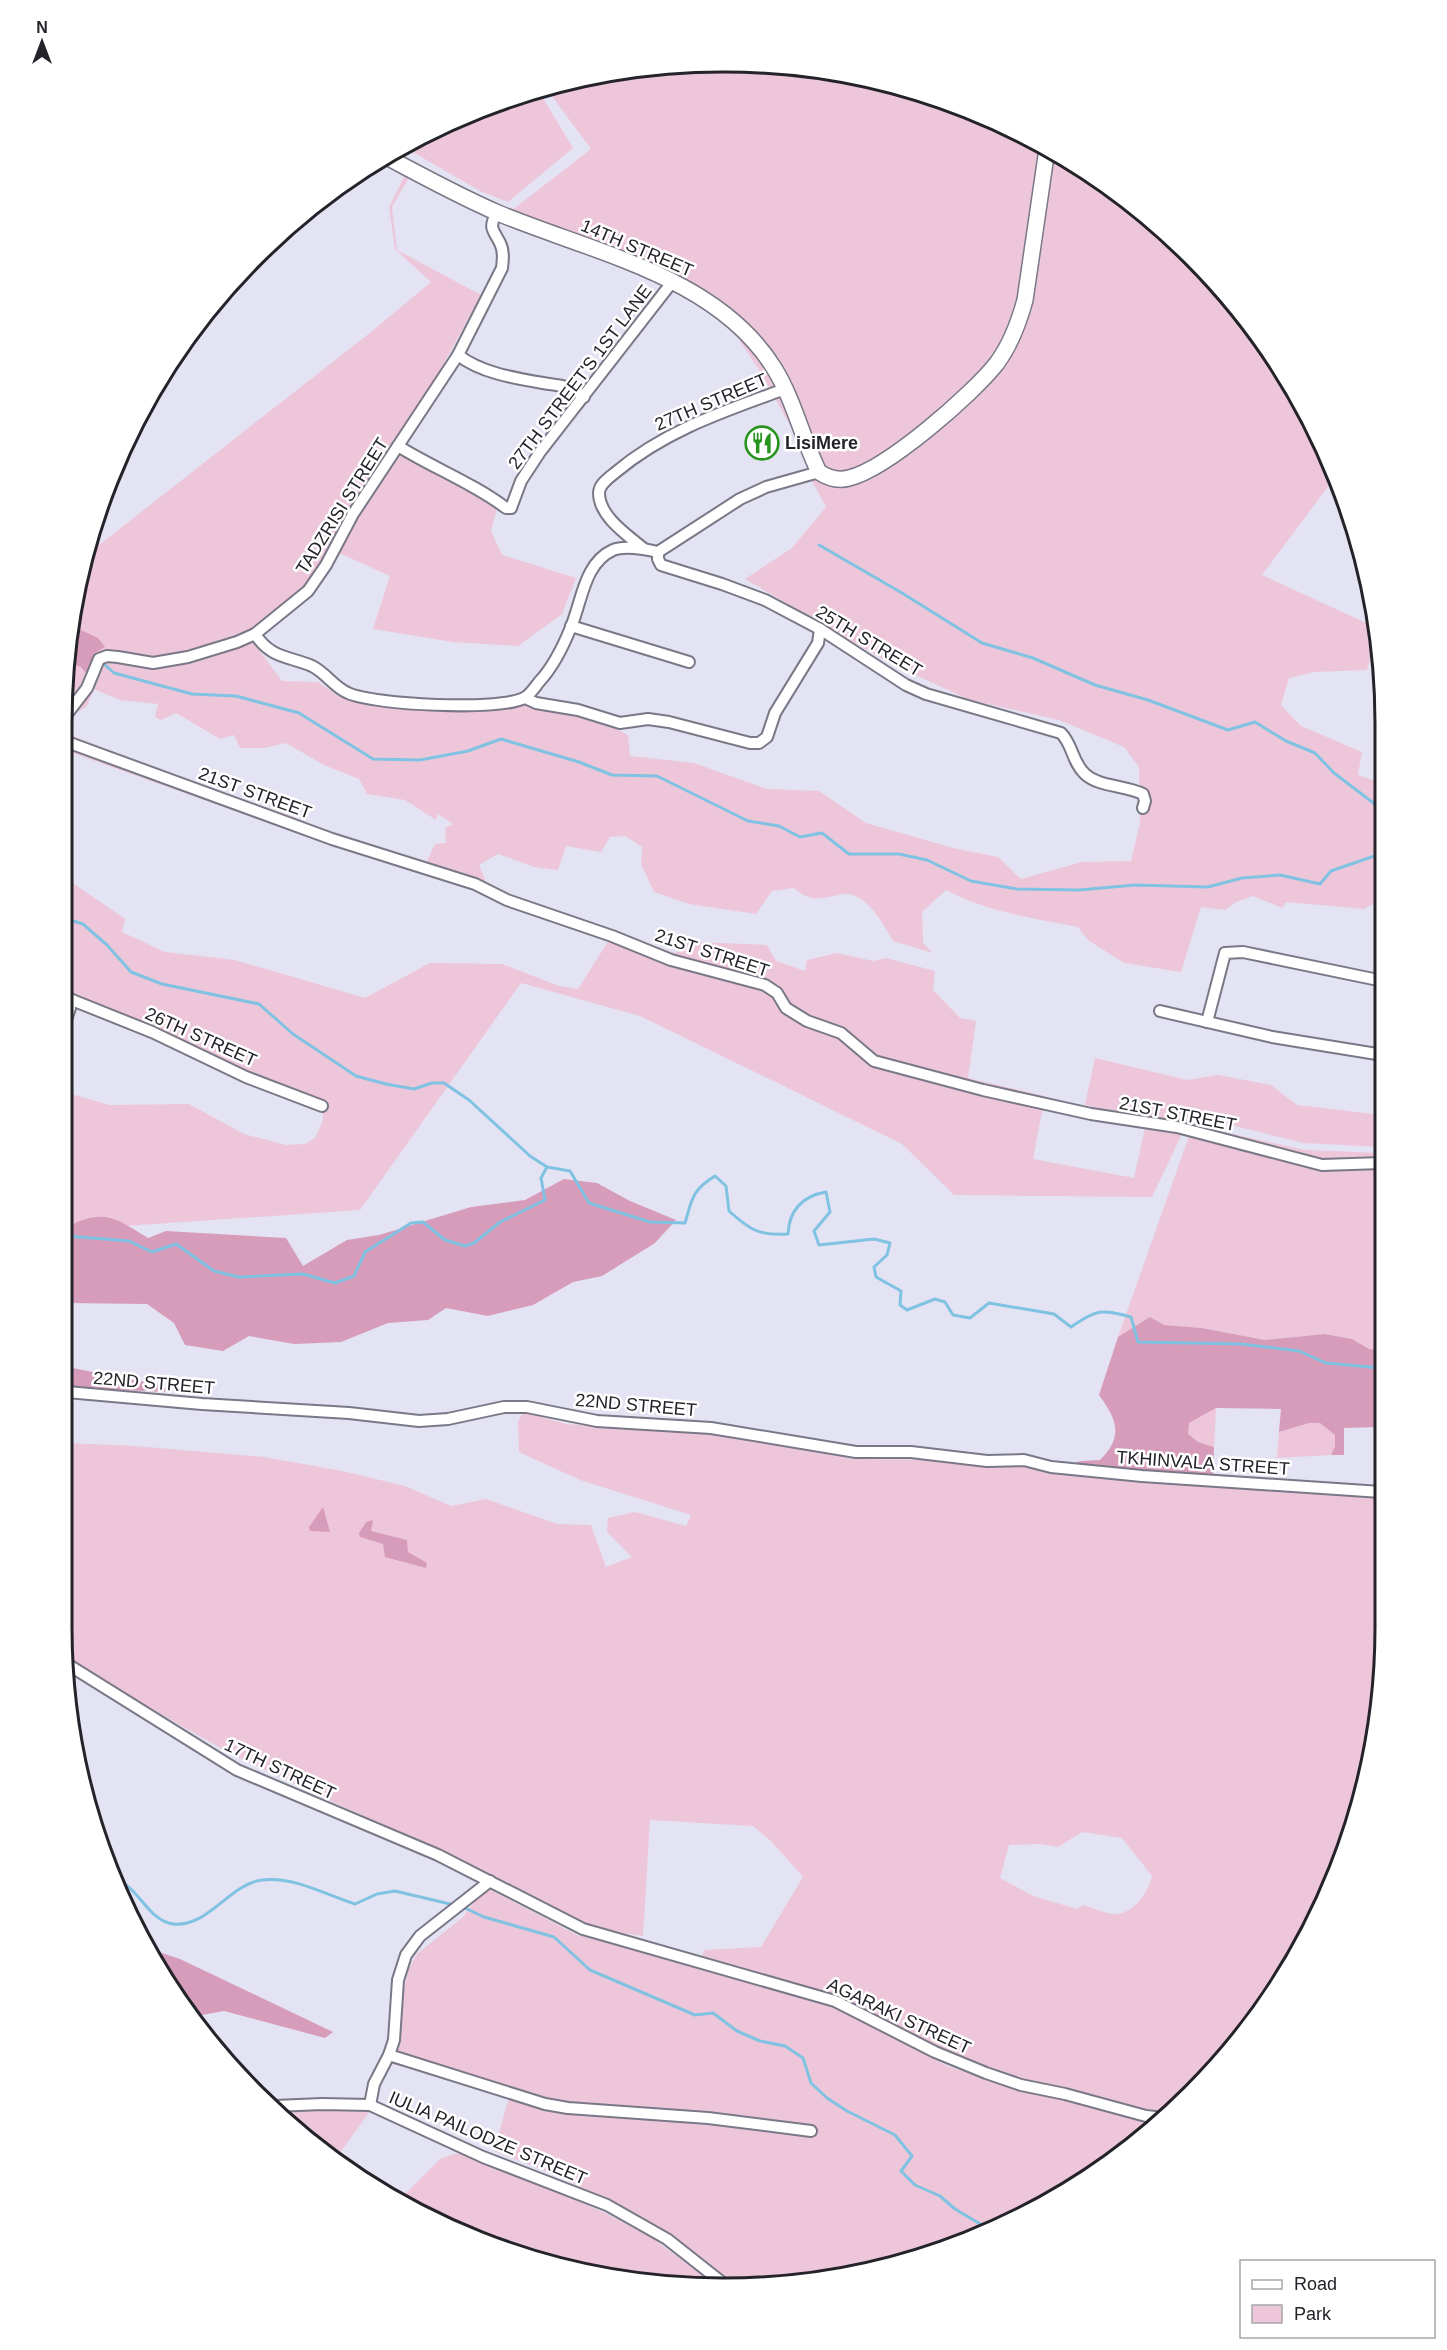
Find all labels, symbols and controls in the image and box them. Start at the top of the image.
north arrow [12,12,72,72]
text: N [36,19,48,36]
street label: 14TH STREET [578,215,696,281]
street label: 27TH STREET'S 1ST LANE [504,281,656,473]
street label: 27TH STREET [652,369,770,435]
restaurant icon: LisiMere [744,425,780,461]
place label: LisiMere [785,433,858,453]
street label: TADZRISI STREET [292,434,392,578]
street label: 25TH STREET [812,602,926,680]
street label: 21ST STREET [196,763,314,823]
street label: 21ST STREET [652,925,772,981]
street label: 26TH STREET [142,1003,260,1071]
street label: 21ST STREET [1118,1093,1238,1135]
street label: 22ND STREET [92,1368,216,1398]
street label: 22ND STREET [574,1390,698,1420]
street label: TKHINVALA STREET [1116,1447,1290,1479]
street label: 17TH STREET [221,1735,339,1803]
street label: AGARAKI STREET [824,1974,974,2058]
street label: IULIA PAILODZE STREET [386,2087,590,2189]
legend [1240,2260,1435,2338]
text: Road [1294,2274,1337,2294]
text: Park [1294,2304,1332,2324]

